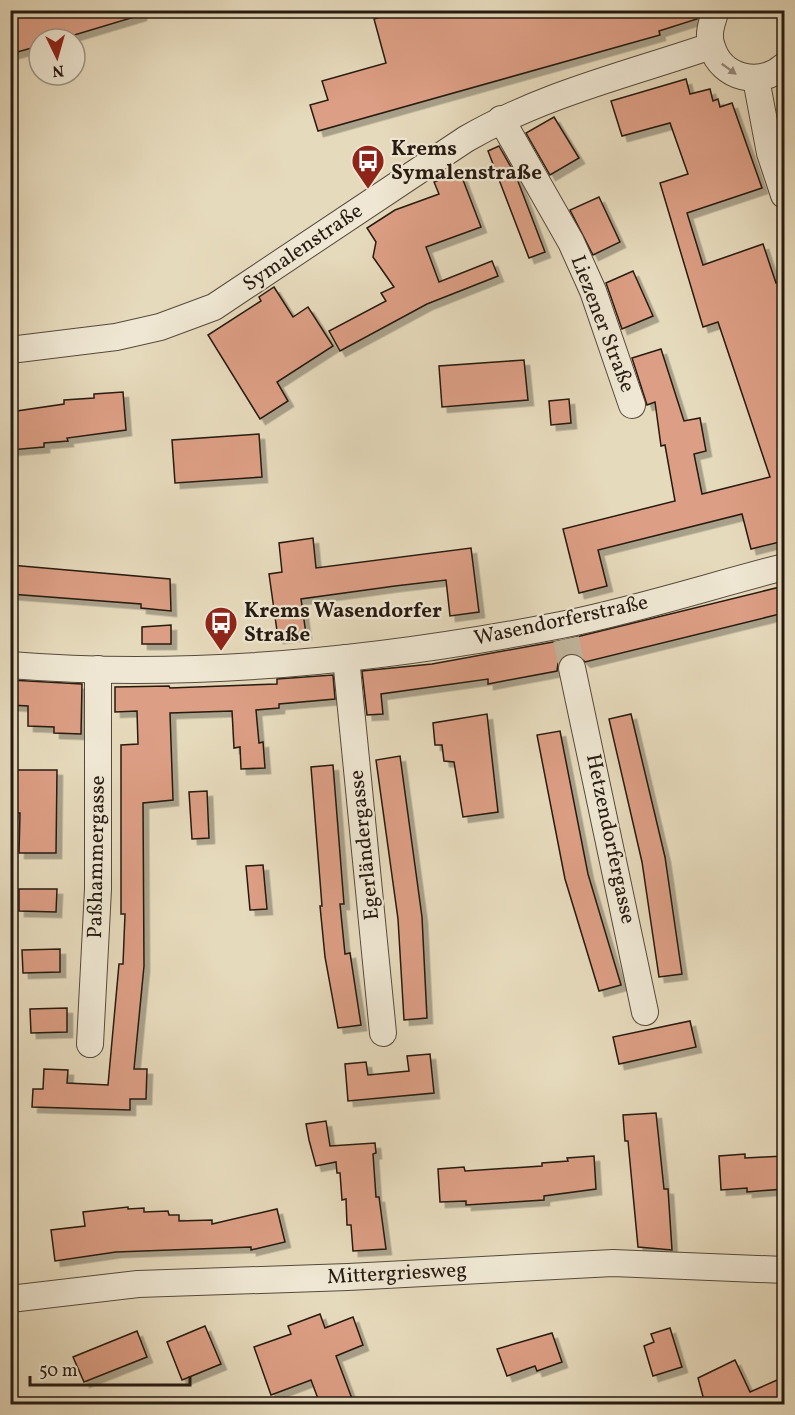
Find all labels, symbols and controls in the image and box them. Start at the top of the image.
north arrow [27,27,87,87]
text: N [51,58,65,81]
one-way arrow [720,63,736,75]
place label: Krems Symalenstraße [391,135,542,188]
bus stop icon: Krems Symalenstraße [350,143,386,190]
street label: Symalenstraße [237,197,369,299]
street label: Liezener Straße [563,251,641,397]
street label: Wasendorferstraße [471,588,651,654]
place label: Krems Wasendorfer Straße [244,597,442,650]
bus stop icon: Krems Wasendorfer Straße [203,605,239,652]
street label: Hetzendorfergasse [578,751,642,927]
street label: Egerländergasse [343,768,387,922]
street label: Paßhammergasse [81,775,113,939]
street label: Mittergriesweg [326,1256,468,1292]
scale bar [30,1349,190,1387]
text: 50 m [39,1359,78,1384]

